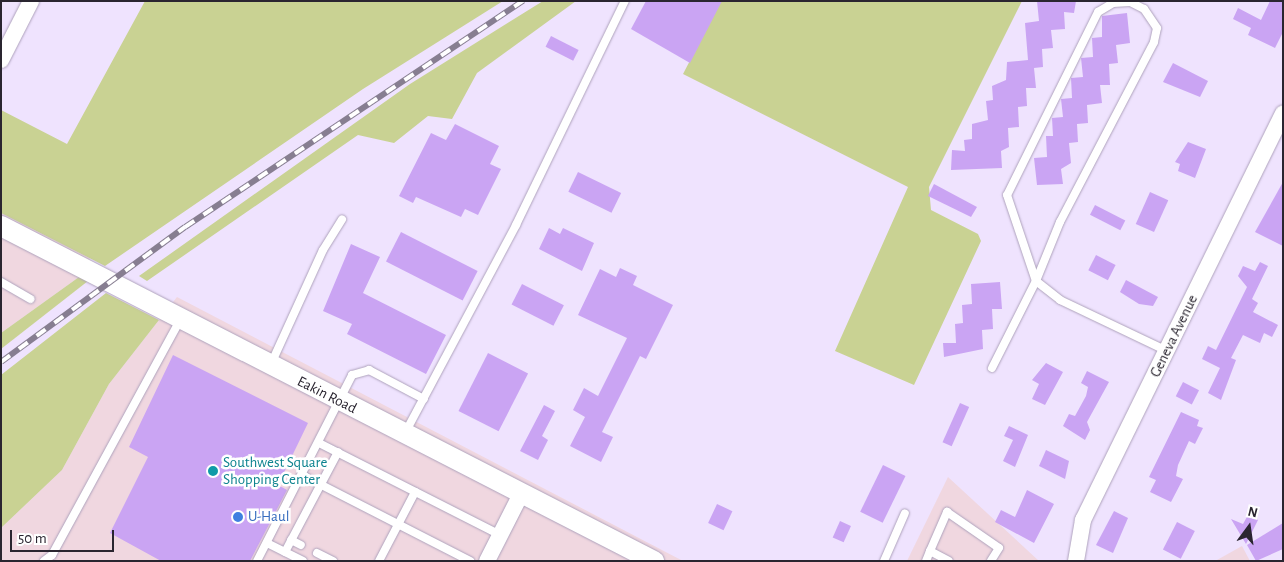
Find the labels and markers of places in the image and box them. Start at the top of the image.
place label: Southwest Square Shopping Center [223,453,327,488]
marker: Southwest Square Shopping Center [207,465,219,477]
place label: U-Haul [248,508,289,526]
marker: U-Haul [232,511,244,523]

